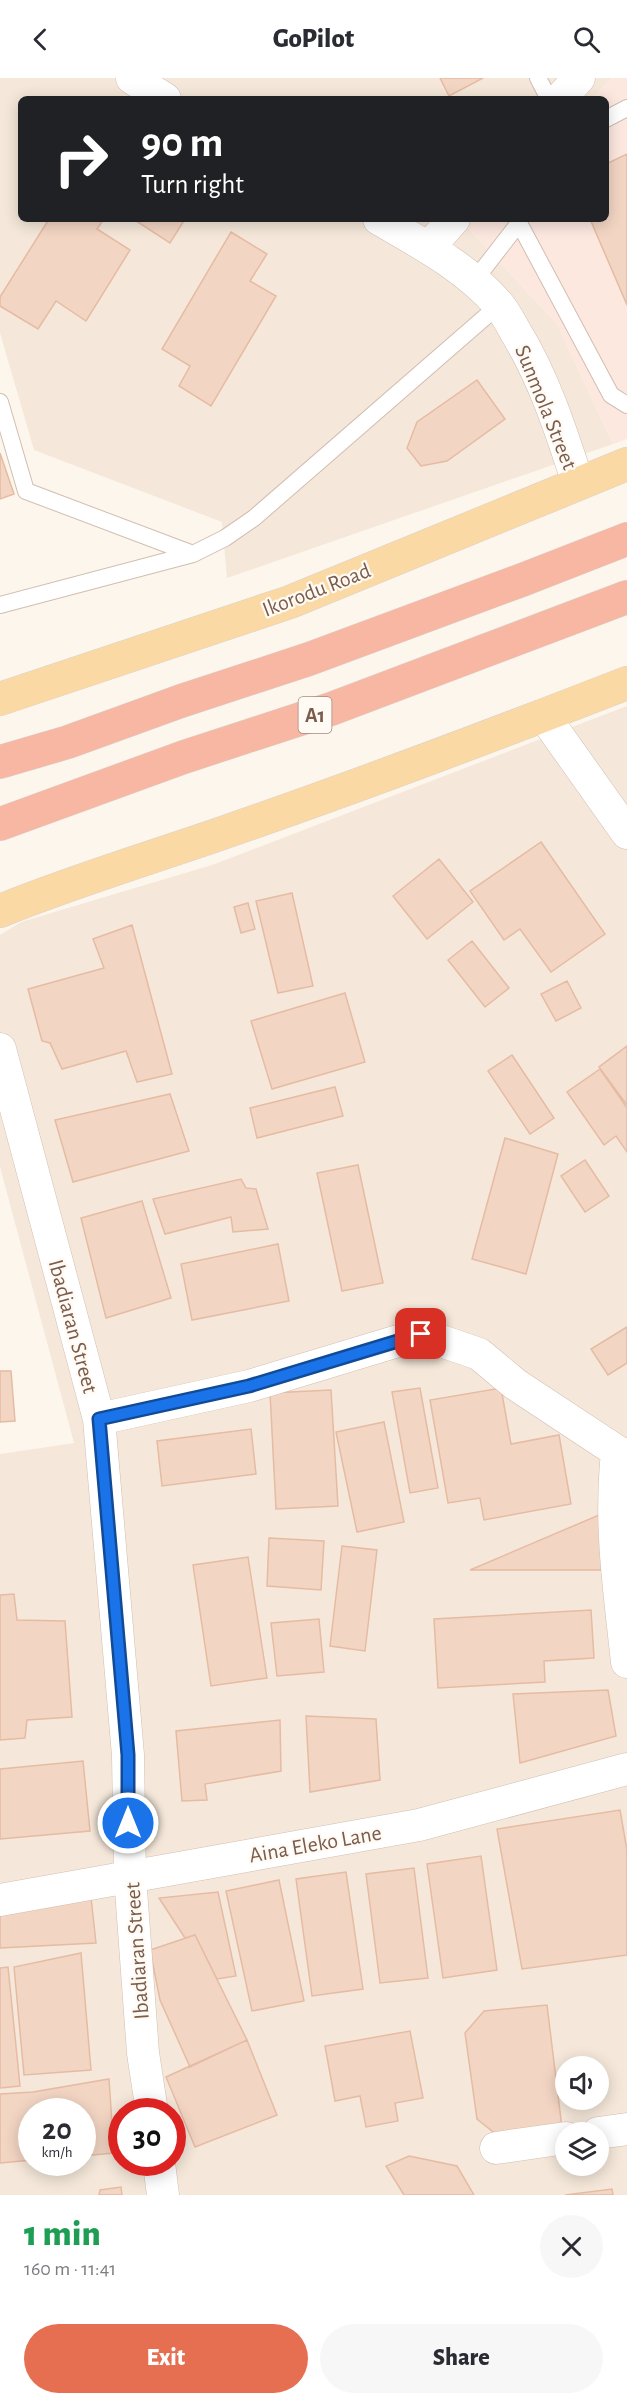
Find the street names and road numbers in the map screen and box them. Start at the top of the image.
street label: Sunmola Street [511,342,581,473]
street label: Ikorodu Road [259,559,374,621]
road number: A1 [298,697,332,733]
street label: Ibadiaran Street [45,1257,101,1396]
street label: Aina Eleko Lane [247,1822,383,1866]
street label: Ibadiaran Street [121,1882,153,2020]

